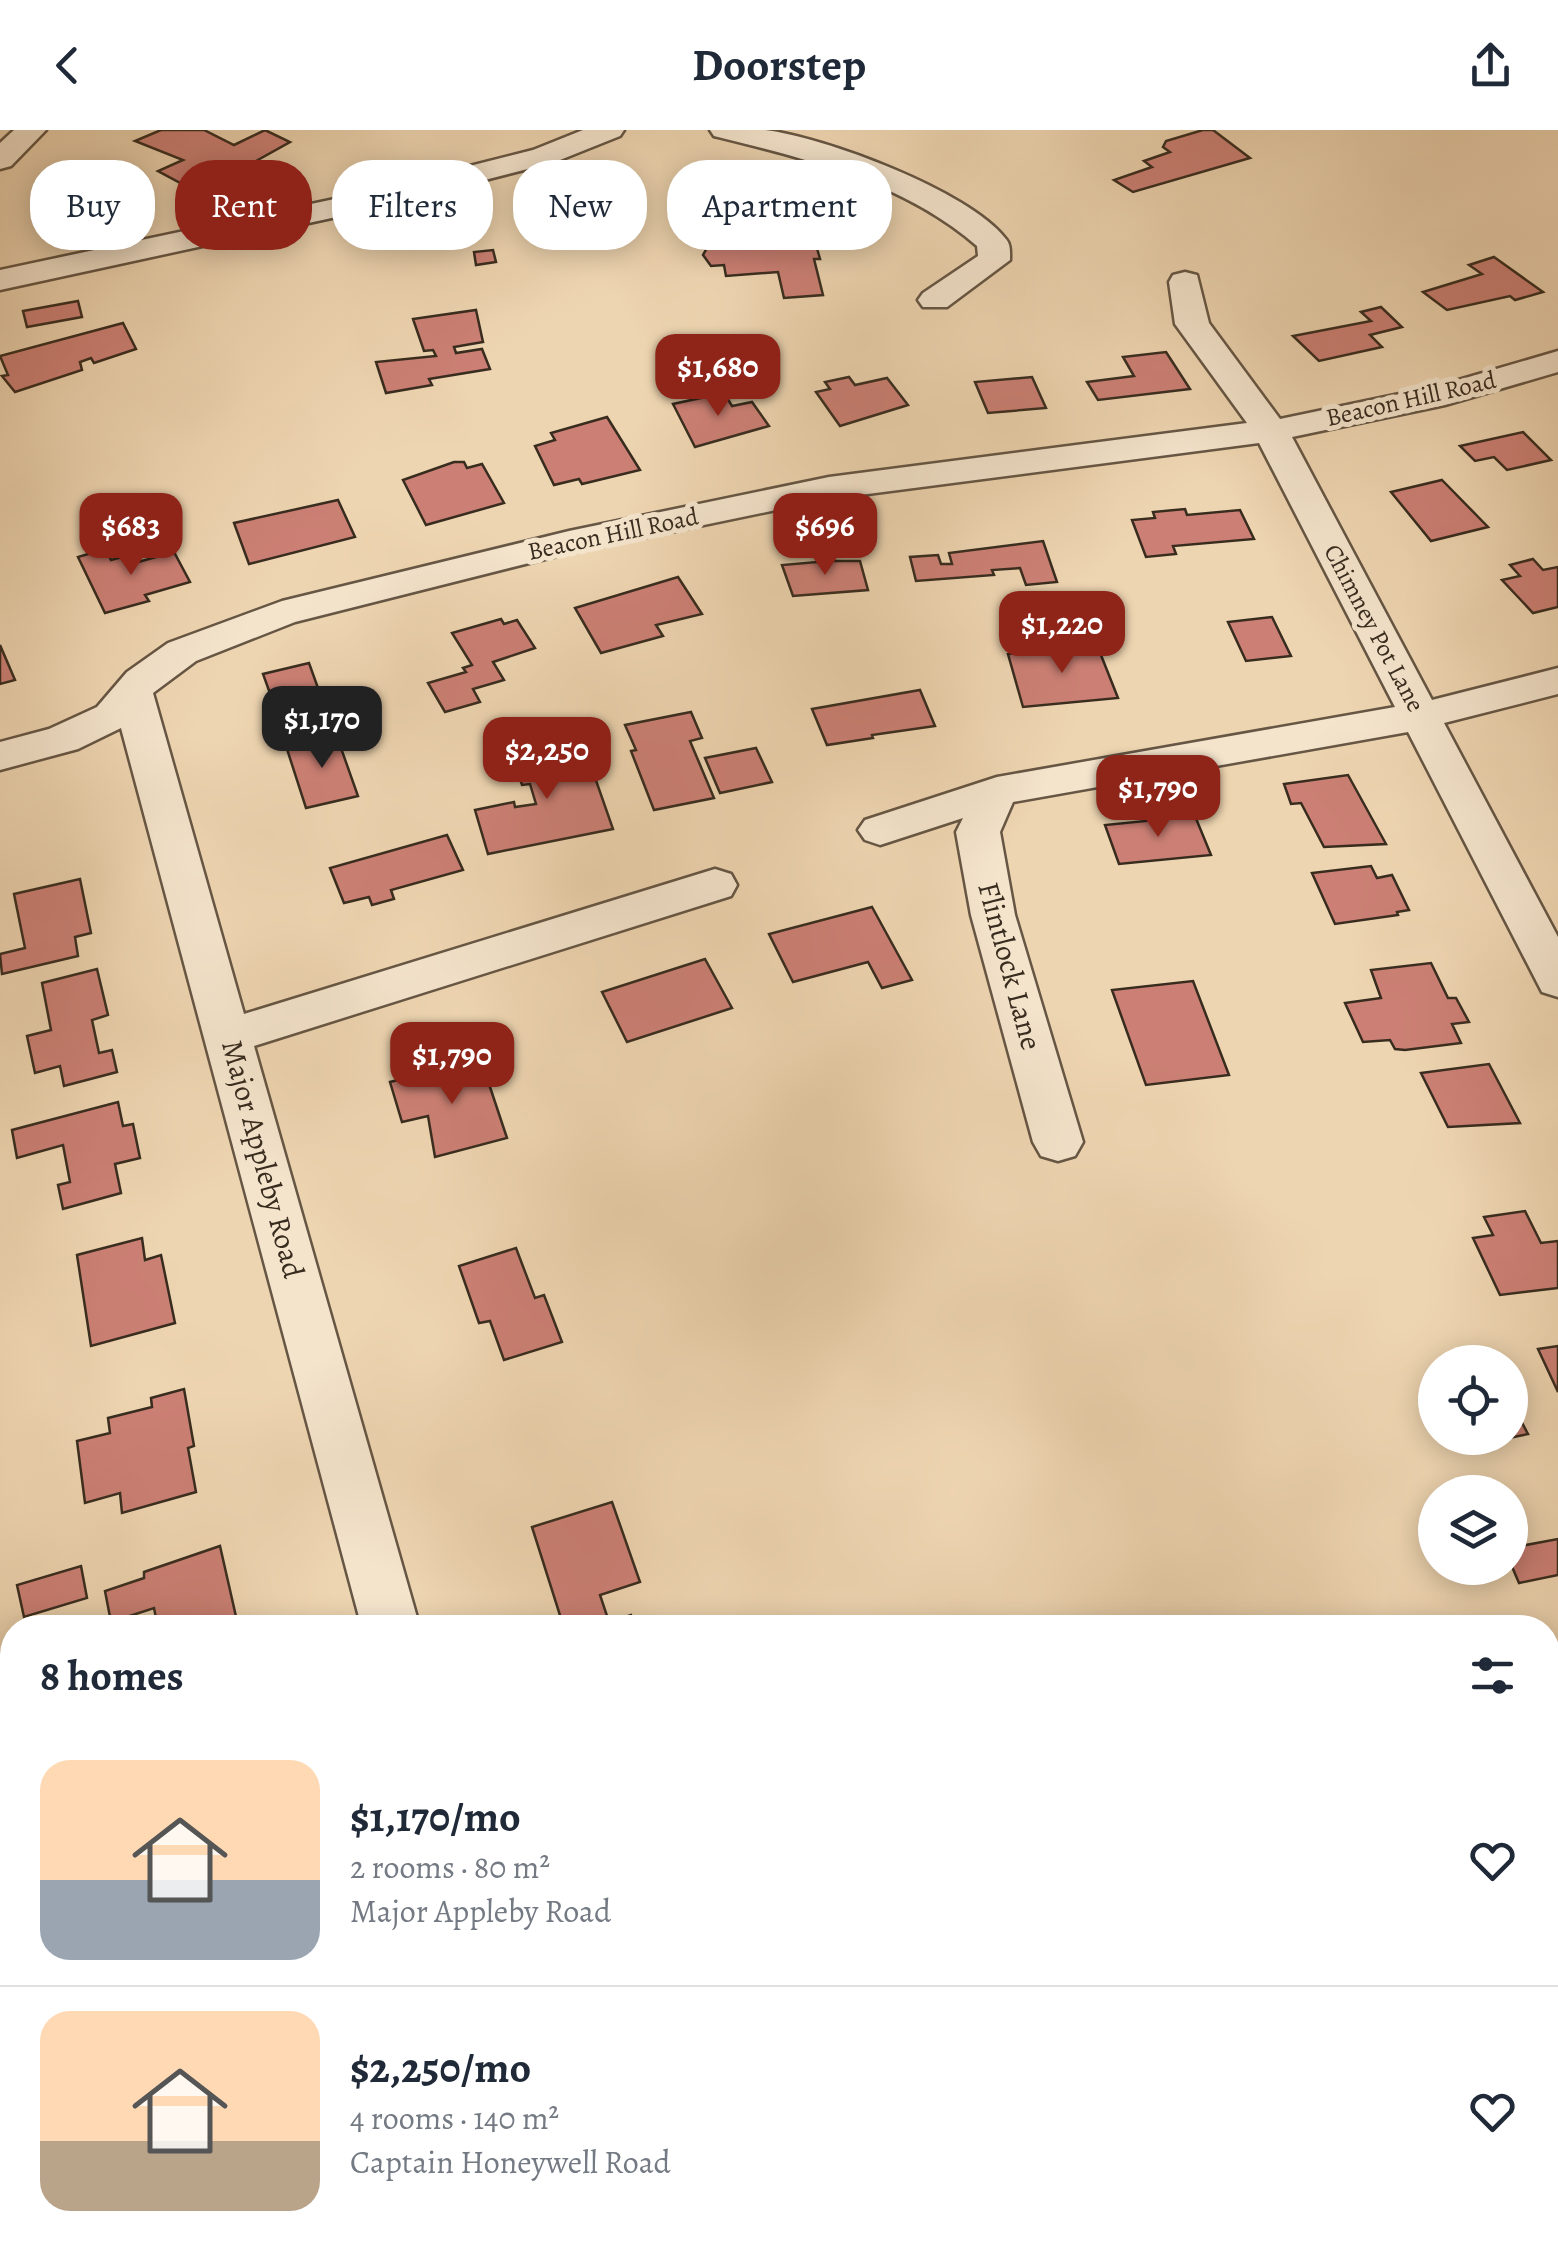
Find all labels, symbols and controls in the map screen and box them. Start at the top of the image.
text: Doorstep [692,34,866,96]
icon: back [40,38,95,93]
icon: share [1463,38,1518,93]
chip: Buy [30,160,155,250]
chip: Rent [175,160,312,250]
chip: Filters [332,160,493,250]
chip: New [513,160,647,250]
chip: Apartment [667,160,892,250]
pin: $1,680 [637,334,799,419]
text: $1,680 [677,344,759,388]
street label: Beacon Hill Road [1323,363,1500,435]
pin: $683 [72,493,190,578]
pin: $696 [766,493,884,578]
street label: Beacon Hill Road [525,499,702,569]
text: $683 [102,503,160,547]
text: $696 [795,503,855,547]
street label: Chimney Pot Lane [1315,538,1433,718]
pin: $1,220 [981,591,1143,676]
text: $1,220 [1021,601,1103,645]
pin: $1,170 [241,686,403,771]
text: $1,170 [284,696,360,740]
pin: $2,250 [466,717,628,802]
text: $2,250 [505,727,589,771]
pin: $1,790 [1077,755,1239,840]
text: $1,790 [1118,765,1198,809]
street label: Flintlock Lane [968,878,1052,1054]
pin: $1,790 [371,1022,533,1107]
text: $1,790 [412,1032,492,1076]
street label: Major Appleby Road [212,1036,314,1283]
map controls [1418,1345,1528,1585]
button: locate [1418,1345,1528,1455]
button: layers [1418,1475,1528,1585]
text: 8 homes [40,1647,184,1704]
icon: filters [1465,1648,1520,1703]
text: $1,170/mo [350,1788,521,1845]
icon: home [120,1800,240,1920]
icon: heart [1465,1833,1520,1888]
text: 2 rooms · 80 m² [350,1845,550,1889]
text: Major Appleby Road [350,1889,611,1933]
text: $2,250/mo [350,2039,531,2096]
icon: home [120,2051,240,2171]
icon: heart [1465,2084,1520,2139]
text: 4 rooms · 140 m² [350,2096,559,2140]
text: Captain Honeywell Road [350,2140,671,2184]

